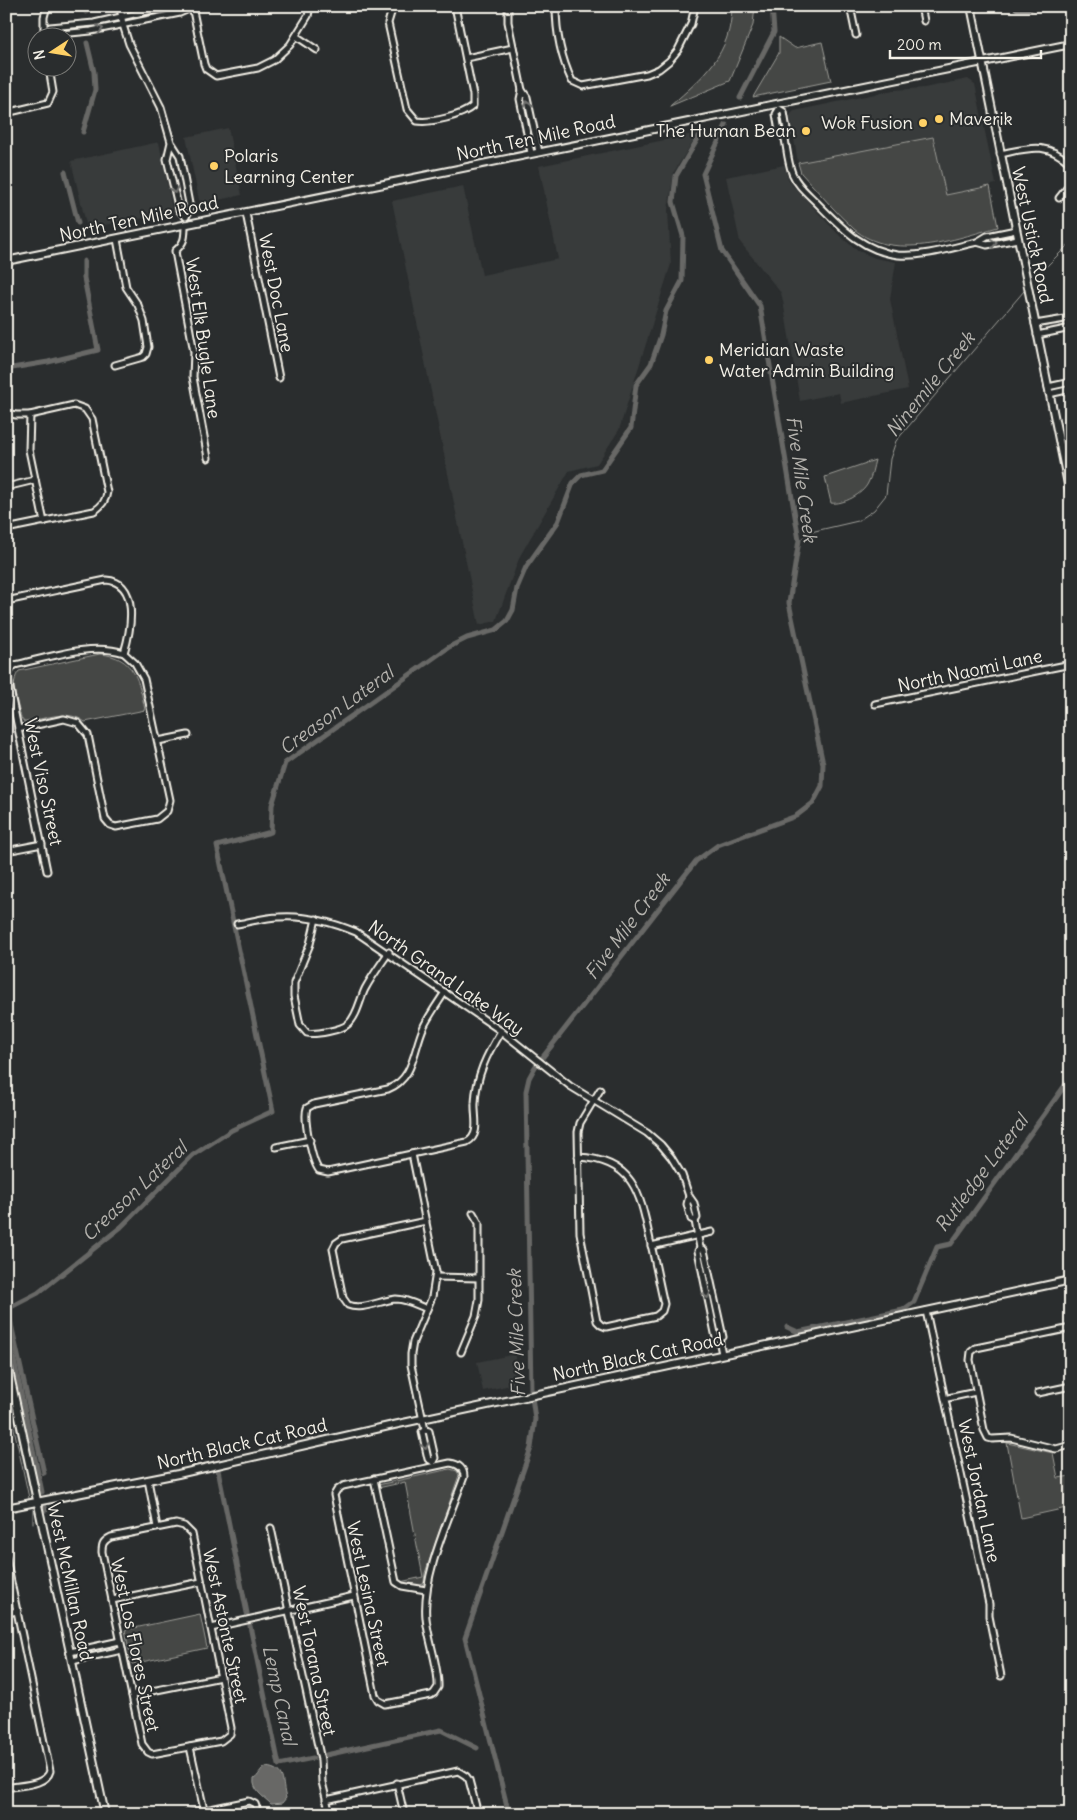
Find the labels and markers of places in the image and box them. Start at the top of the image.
place label: Maverik [949,107,1013,130]
place label: Wok Fusion [821,111,913,134]
marker: Maverik [933,113,945,125]
marker: Wok Fusion [917,117,929,129]
place label: The Human Bean [656,119,796,142]
marker: The Human Bean [800,125,812,137]
place label: Polaris Learning Center [224,144,355,188]
marker: Polaris Learning Center [208,160,220,172]
place label: Meridian Waste Water Admin Building [719,338,894,382]
marker: Meridian Waste Water Admin Building [703,354,715,366]

